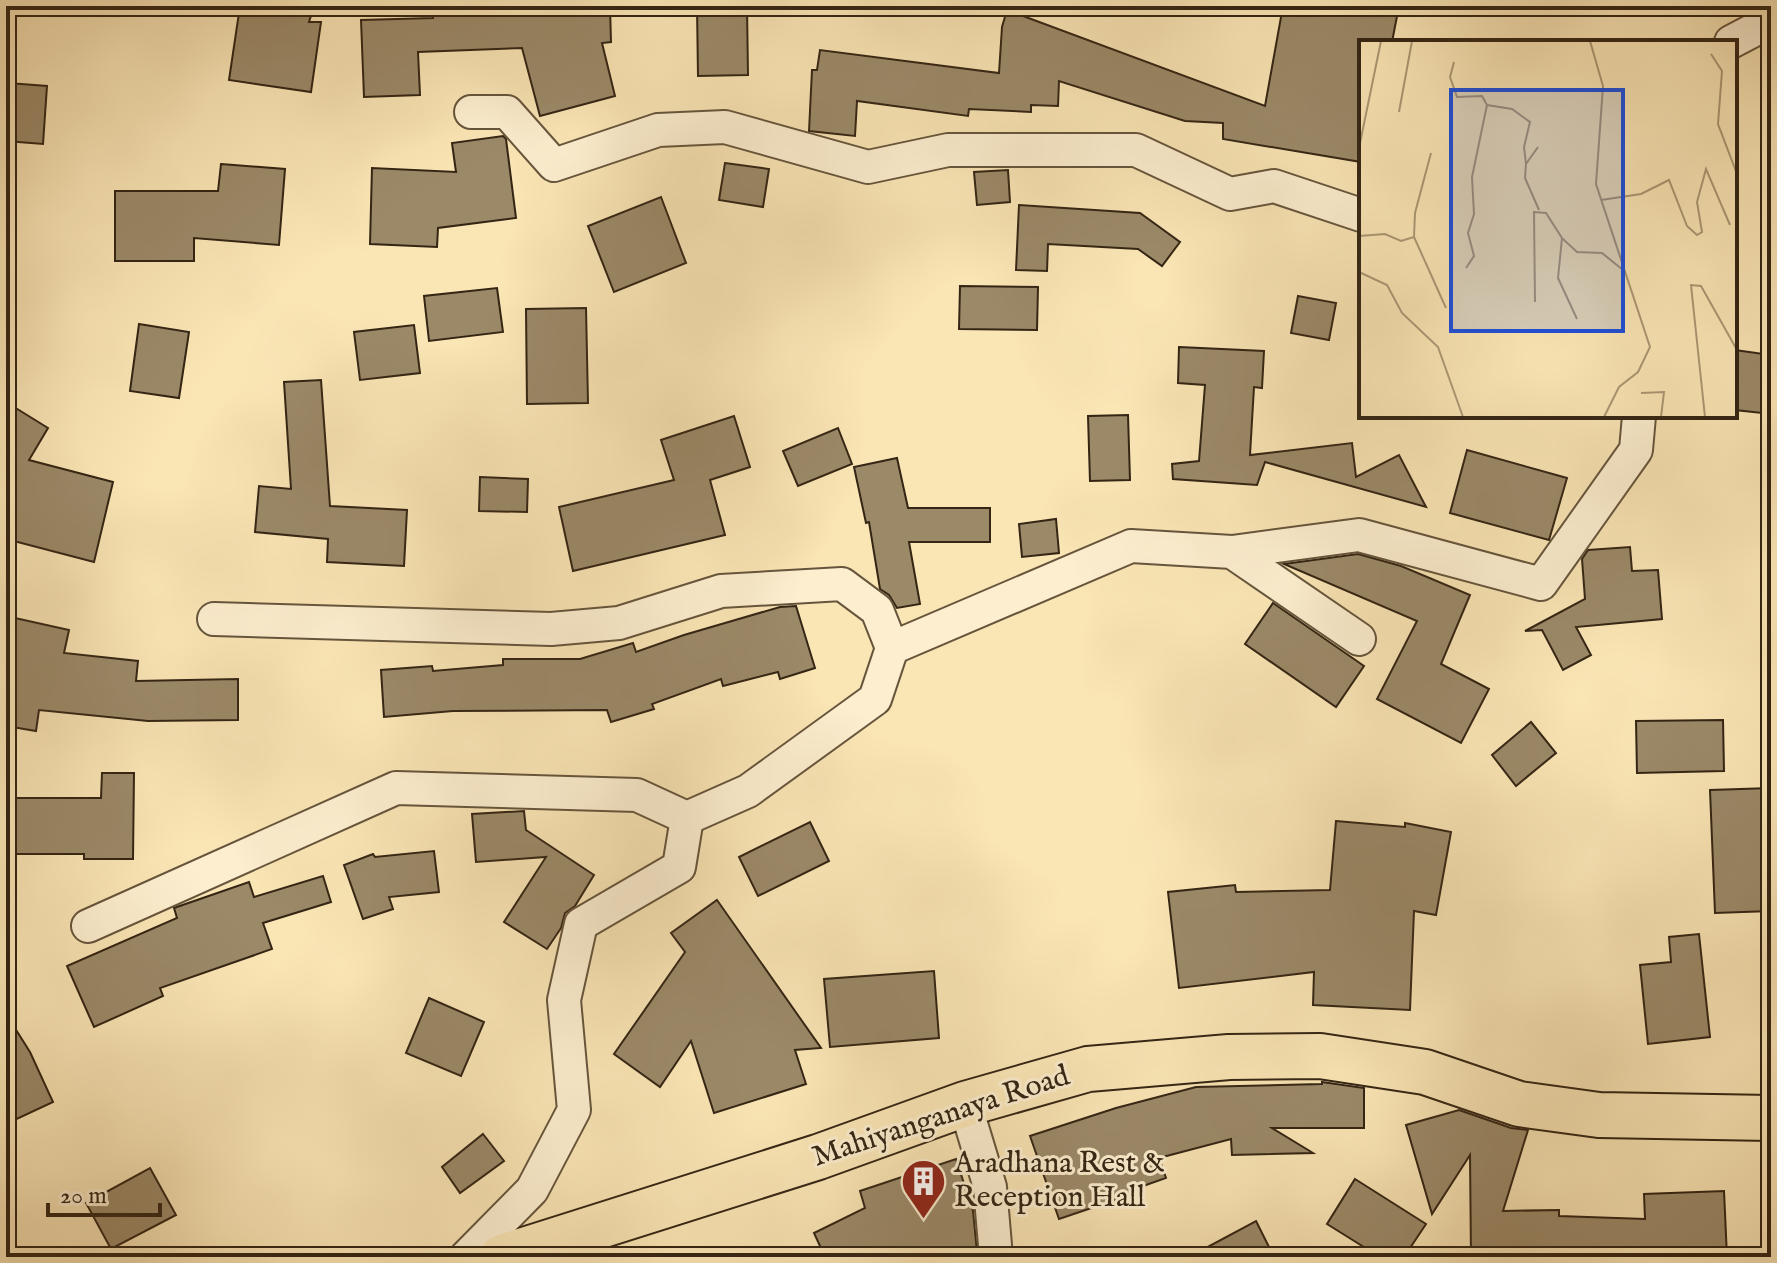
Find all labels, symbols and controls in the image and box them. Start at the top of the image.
inset map [1359,40,1737,418]
street label: Mahiyanganaya Road [808,1057,1075,1177]
place label: Aradhana Rest & Reception Hall [953,1145,1165,1217]
building icon: Aradhana Rest & Reception Hall [899,1157,947,1220]
scale bar [48,1167,160,1217]
text: 20 m [60,1181,107,1212]

